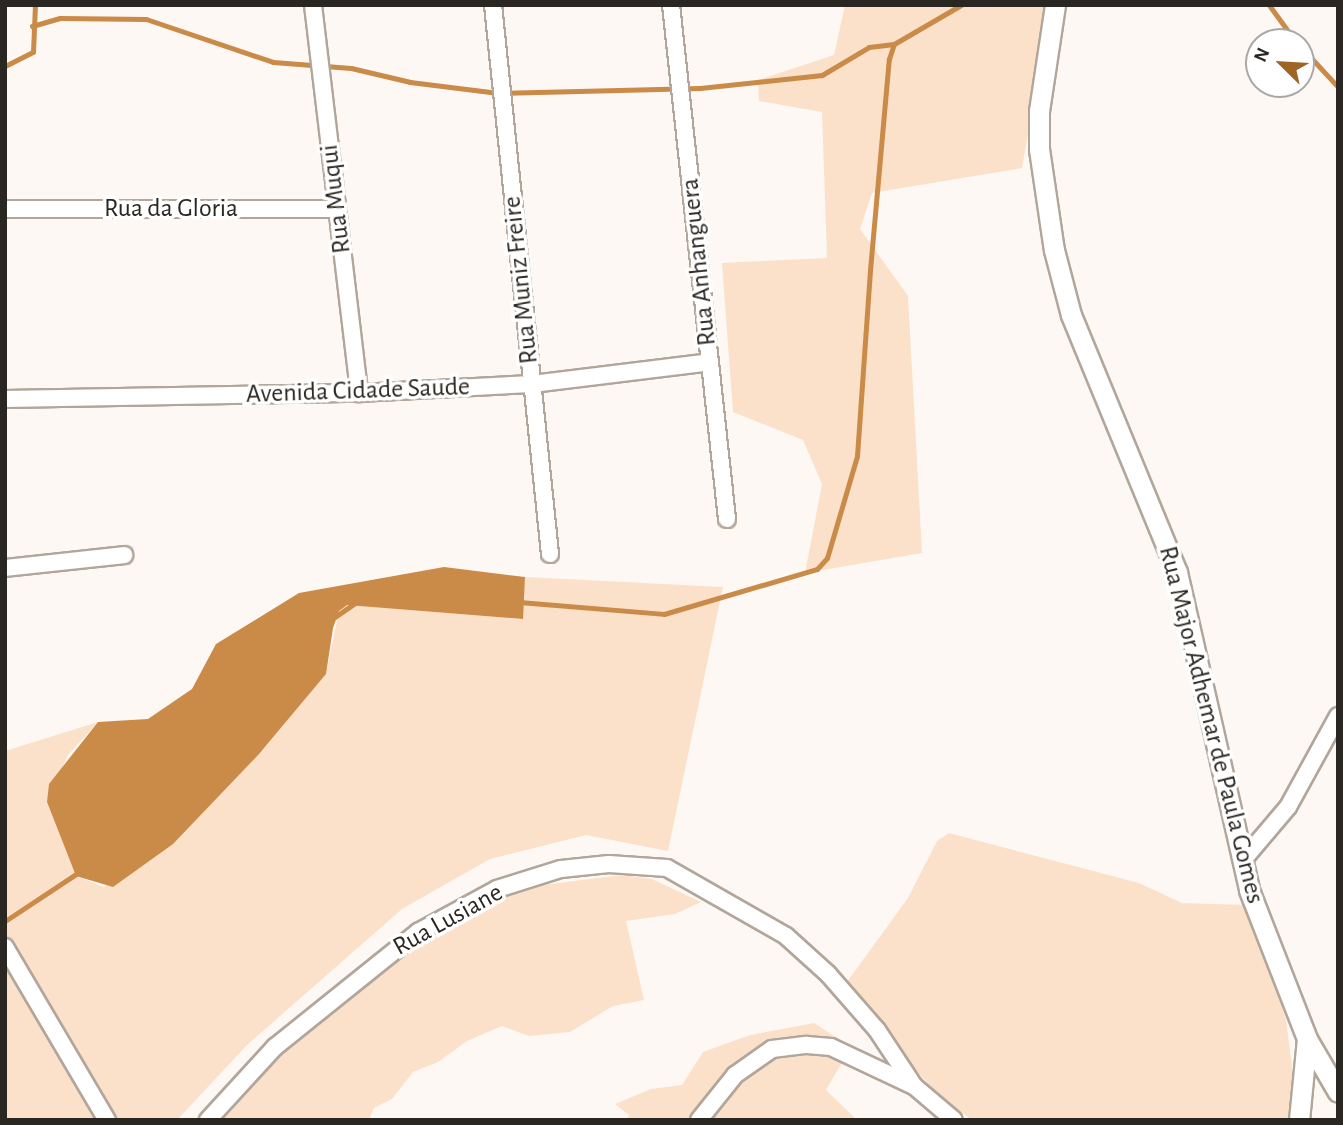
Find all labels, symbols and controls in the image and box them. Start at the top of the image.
north arrow [1245,28,1315,98]
text: N [1251,45,1274,65]
street label: Rua Muqui [314,143,358,255]
street label: Rua Anhanguera [675,177,723,347]
street label: Rua da Gloria [104,193,238,225]
street label: Rua Muniz Freire [497,195,545,365]
street label: Avenida Cidade Saude [245,371,471,411]
street label: Rua Major Adhemar de Paula Gomes [1151,543,1271,907]
street label: Rua Lusiane [388,877,508,963]

